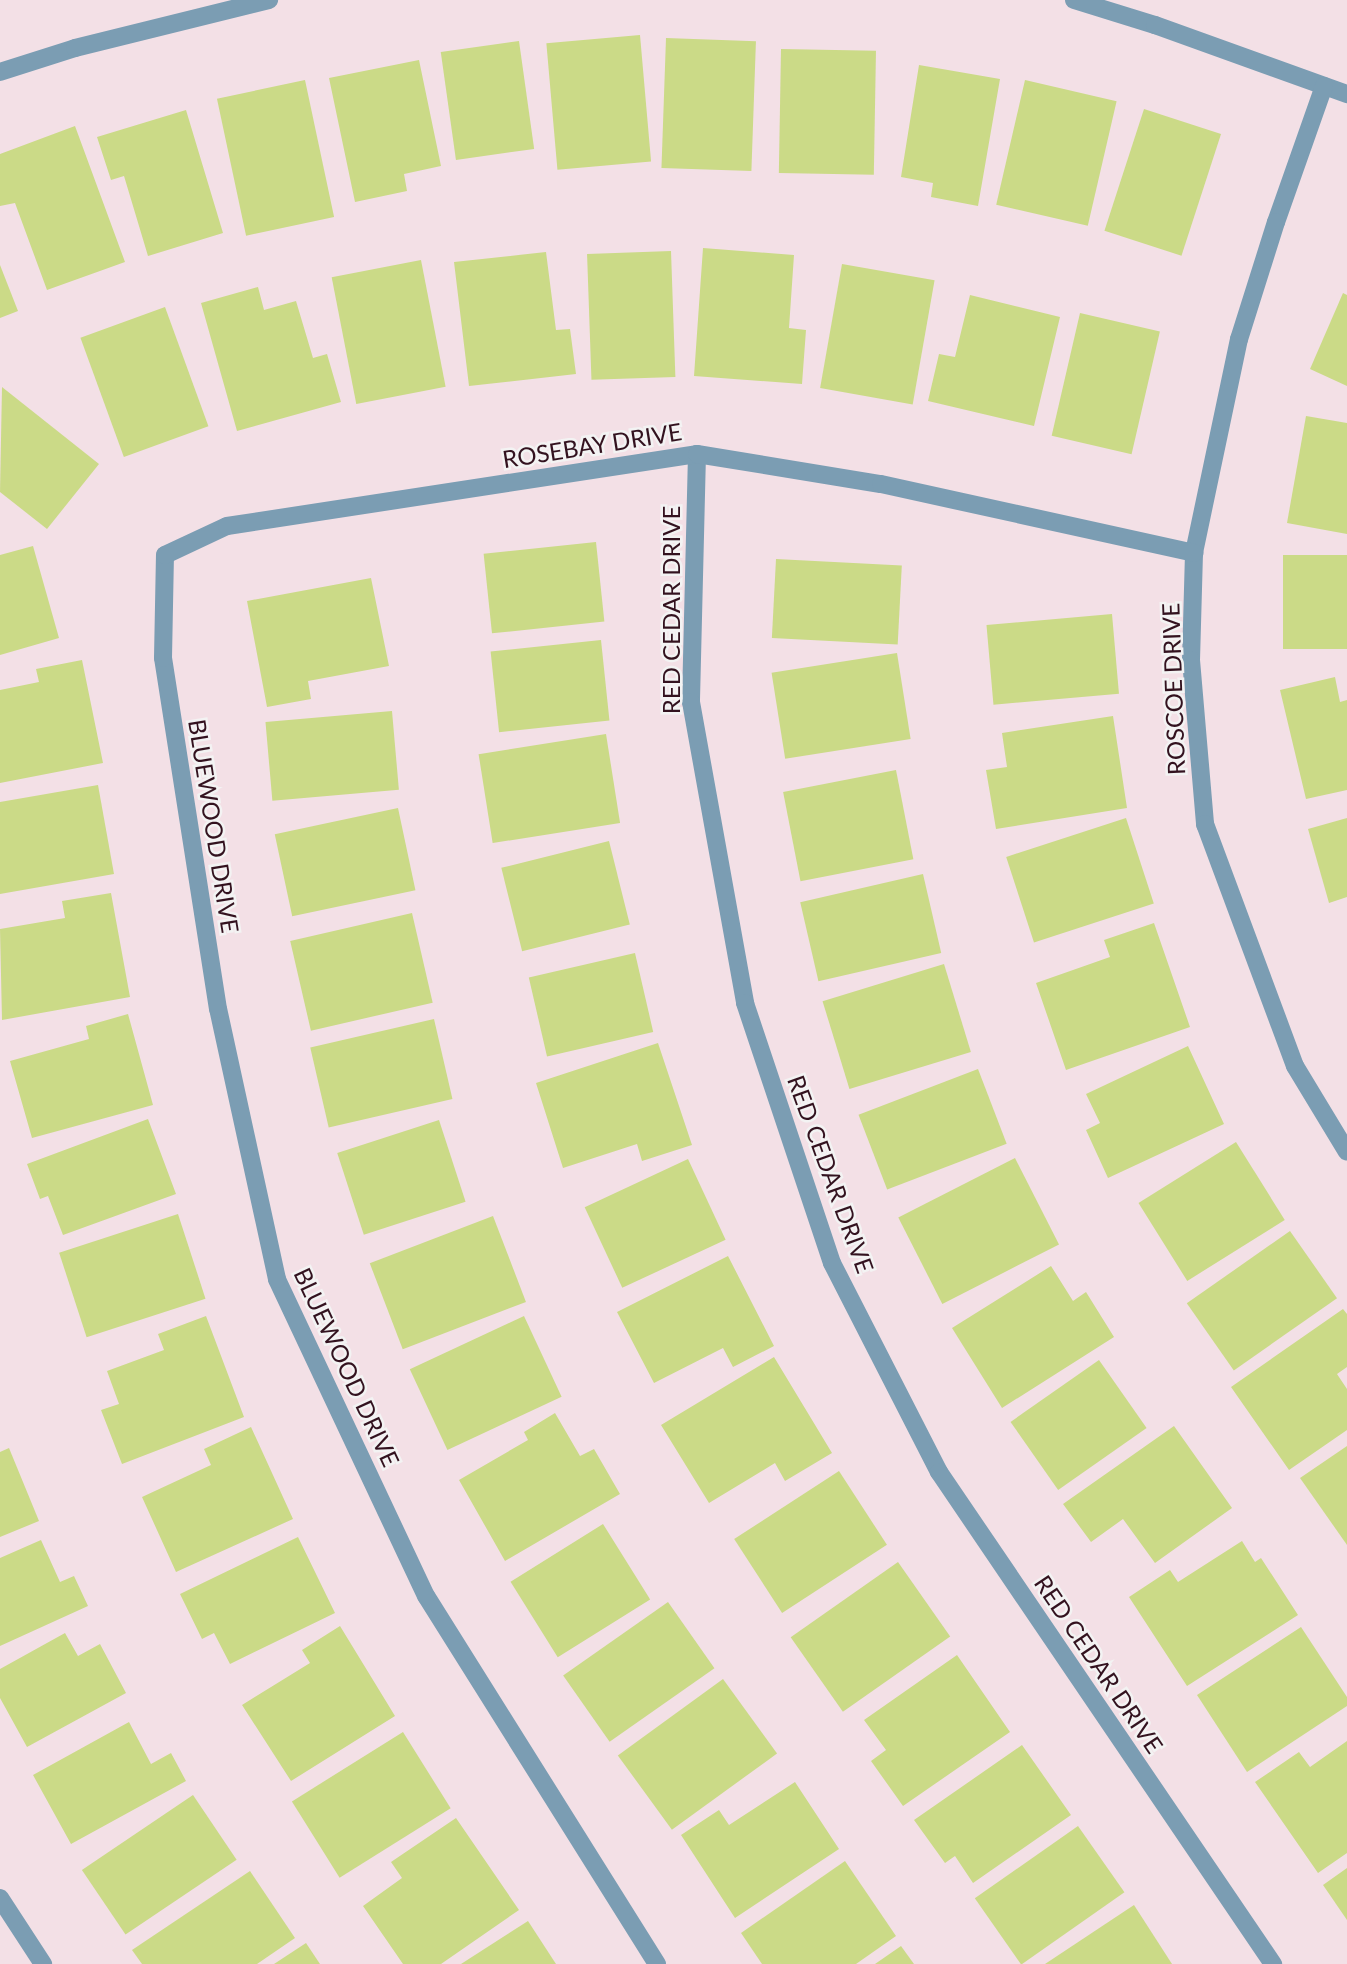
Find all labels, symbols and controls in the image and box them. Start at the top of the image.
street label: ROSEBAY DRIVE [500,417,684,473]
street label: RED CEDAR DRIVE [657,506,685,714]
street label: ROSCOE DRIVE [1156,602,1190,776]
street label: BLUEWOOD DRIVE [183,717,245,935]
street label: RED CEDAR DRIVE [782,1071,880,1277]
street label: BLUEWOOD DRIVE [288,1263,406,1471]
street label: RED CEDAR DRIVE [1029,1570,1169,1758]

